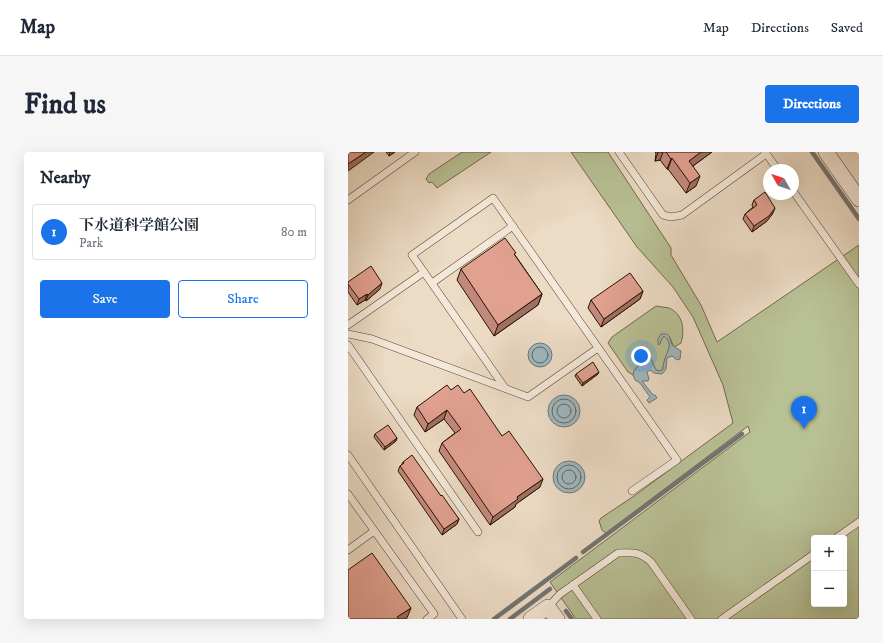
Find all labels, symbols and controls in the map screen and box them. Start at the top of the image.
text: Map [20,16,55,39]
text: Map [703,19,729,37]
text: Directions [751,19,809,37]
text: Saved [831,19,863,37]
button: Directions [765,85,859,123]
text: Find us [24,87,106,122]
north arrow [763,164,799,200]
text: Nearby [40,167,90,189]
text: 下水道科学館公園 [79,216,199,235]
text: 1 [52,224,56,240]
text: 80 m [281,224,307,240]
text: Park [79,235,103,251]
button: Save [40,280,170,318]
button: Share [178,280,308,318]
your location [631,346,651,366]
pin: 1 [791,396,817,429]
map controls [811,535,847,607]
button: + [811,535,847,571]
button: − [811,571,847,607]

